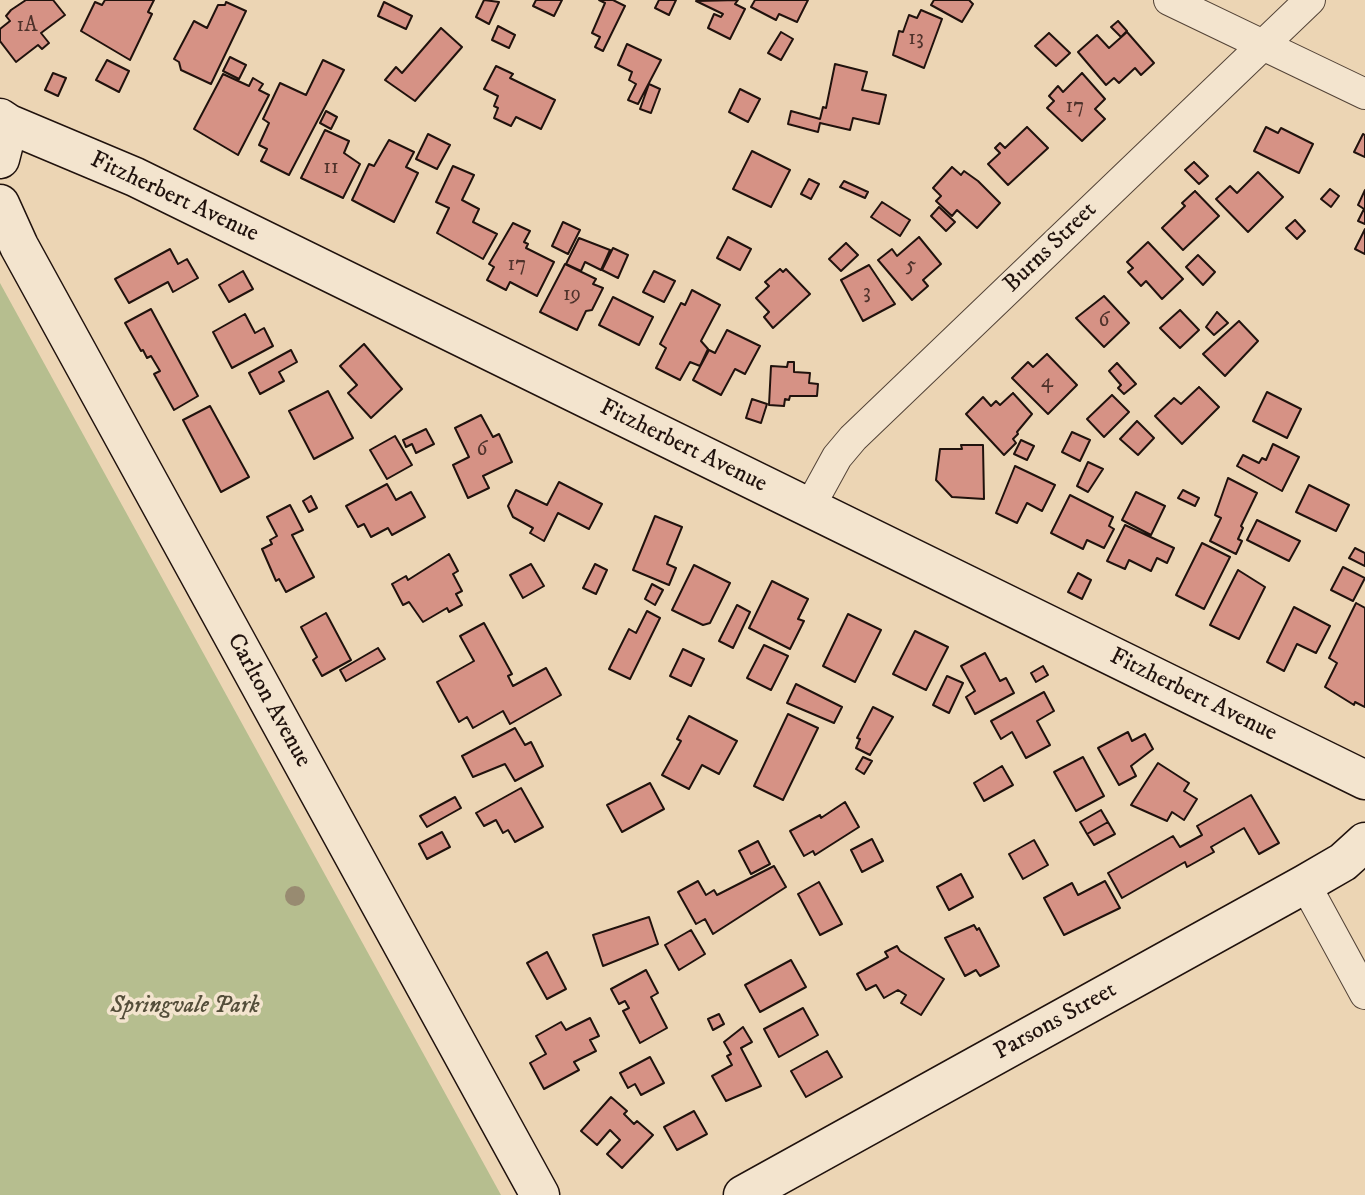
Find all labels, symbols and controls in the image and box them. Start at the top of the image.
house number: 1A [16,14,38,40]
house number: 13 [908,27,924,53]
house number: 17 [1066,95,1084,121]
street label: Fitzherbert Avenue [85,146,263,250]
house number: 11 [323,156,339,182]
street label: Burns Street [998,197,1104,299]
house number: 17 [508,253,526,279]
house number: 5 [906,254,916,280]
house number: 3 [863,281,871,307]
house number: 19 [563,283,581,309]
house number: 6 [1099,309,1109,335]
house number: 4 [1041,370,1053,396]
street label: Fitzherbert Avenue [595,394,771,500]
house number: 6 [477,438,487,464]
street label: Carlton Avenue [219,629,317,773]
street label: Fitzherbert Avenue [1105,643,1281,749]
street label: Parsons Street [990,977,1122,1067]
park label: Springvale Park [111,993,259,1021]

